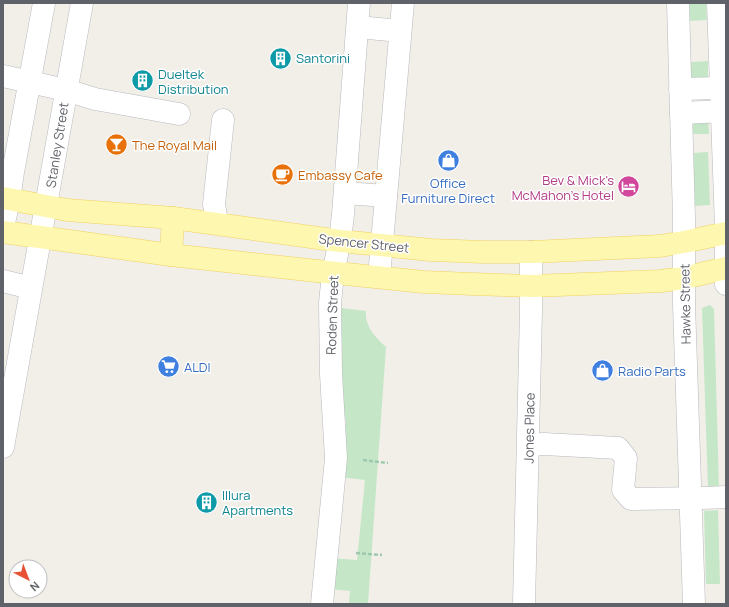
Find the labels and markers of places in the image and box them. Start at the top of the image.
building icon: Santorini [267,45,293,71]
place label: Santorini [296,49,350,67]
place label: Dueltek Distribution [158,65,229,98]
building icon: Dueltek Distribution [130,68,156,94]
bar icon: The Royal Mail [103,132,129,158]
place label: The Royal Mail [132,136,217,154]
shop icon: Office Furniture Direct [435,148,461,174]
cafe icon: Embassy Cafe [269,162,295,188]
place label: Embassy Cafe [298,166,383,184]
place label: Bev & Mick's McMahon's Hotel [512,171,614,204]
place label: Office Furniture Direct [401,174,495,207]
hotel icon: Bev & Mick's McMahon's Hotel [616,174,642,200]
supermarket icon: ALDI [155,354,181,380]
place label: ALDI [184,358,211,376]
shop icon: Radio Parts [589,358,615,384]
place label: Radio Parts [618,362,686,380]
place label: Illura Apartments [222,486,293,519]
building icon: Illura Apartments [194,489,220,515]

